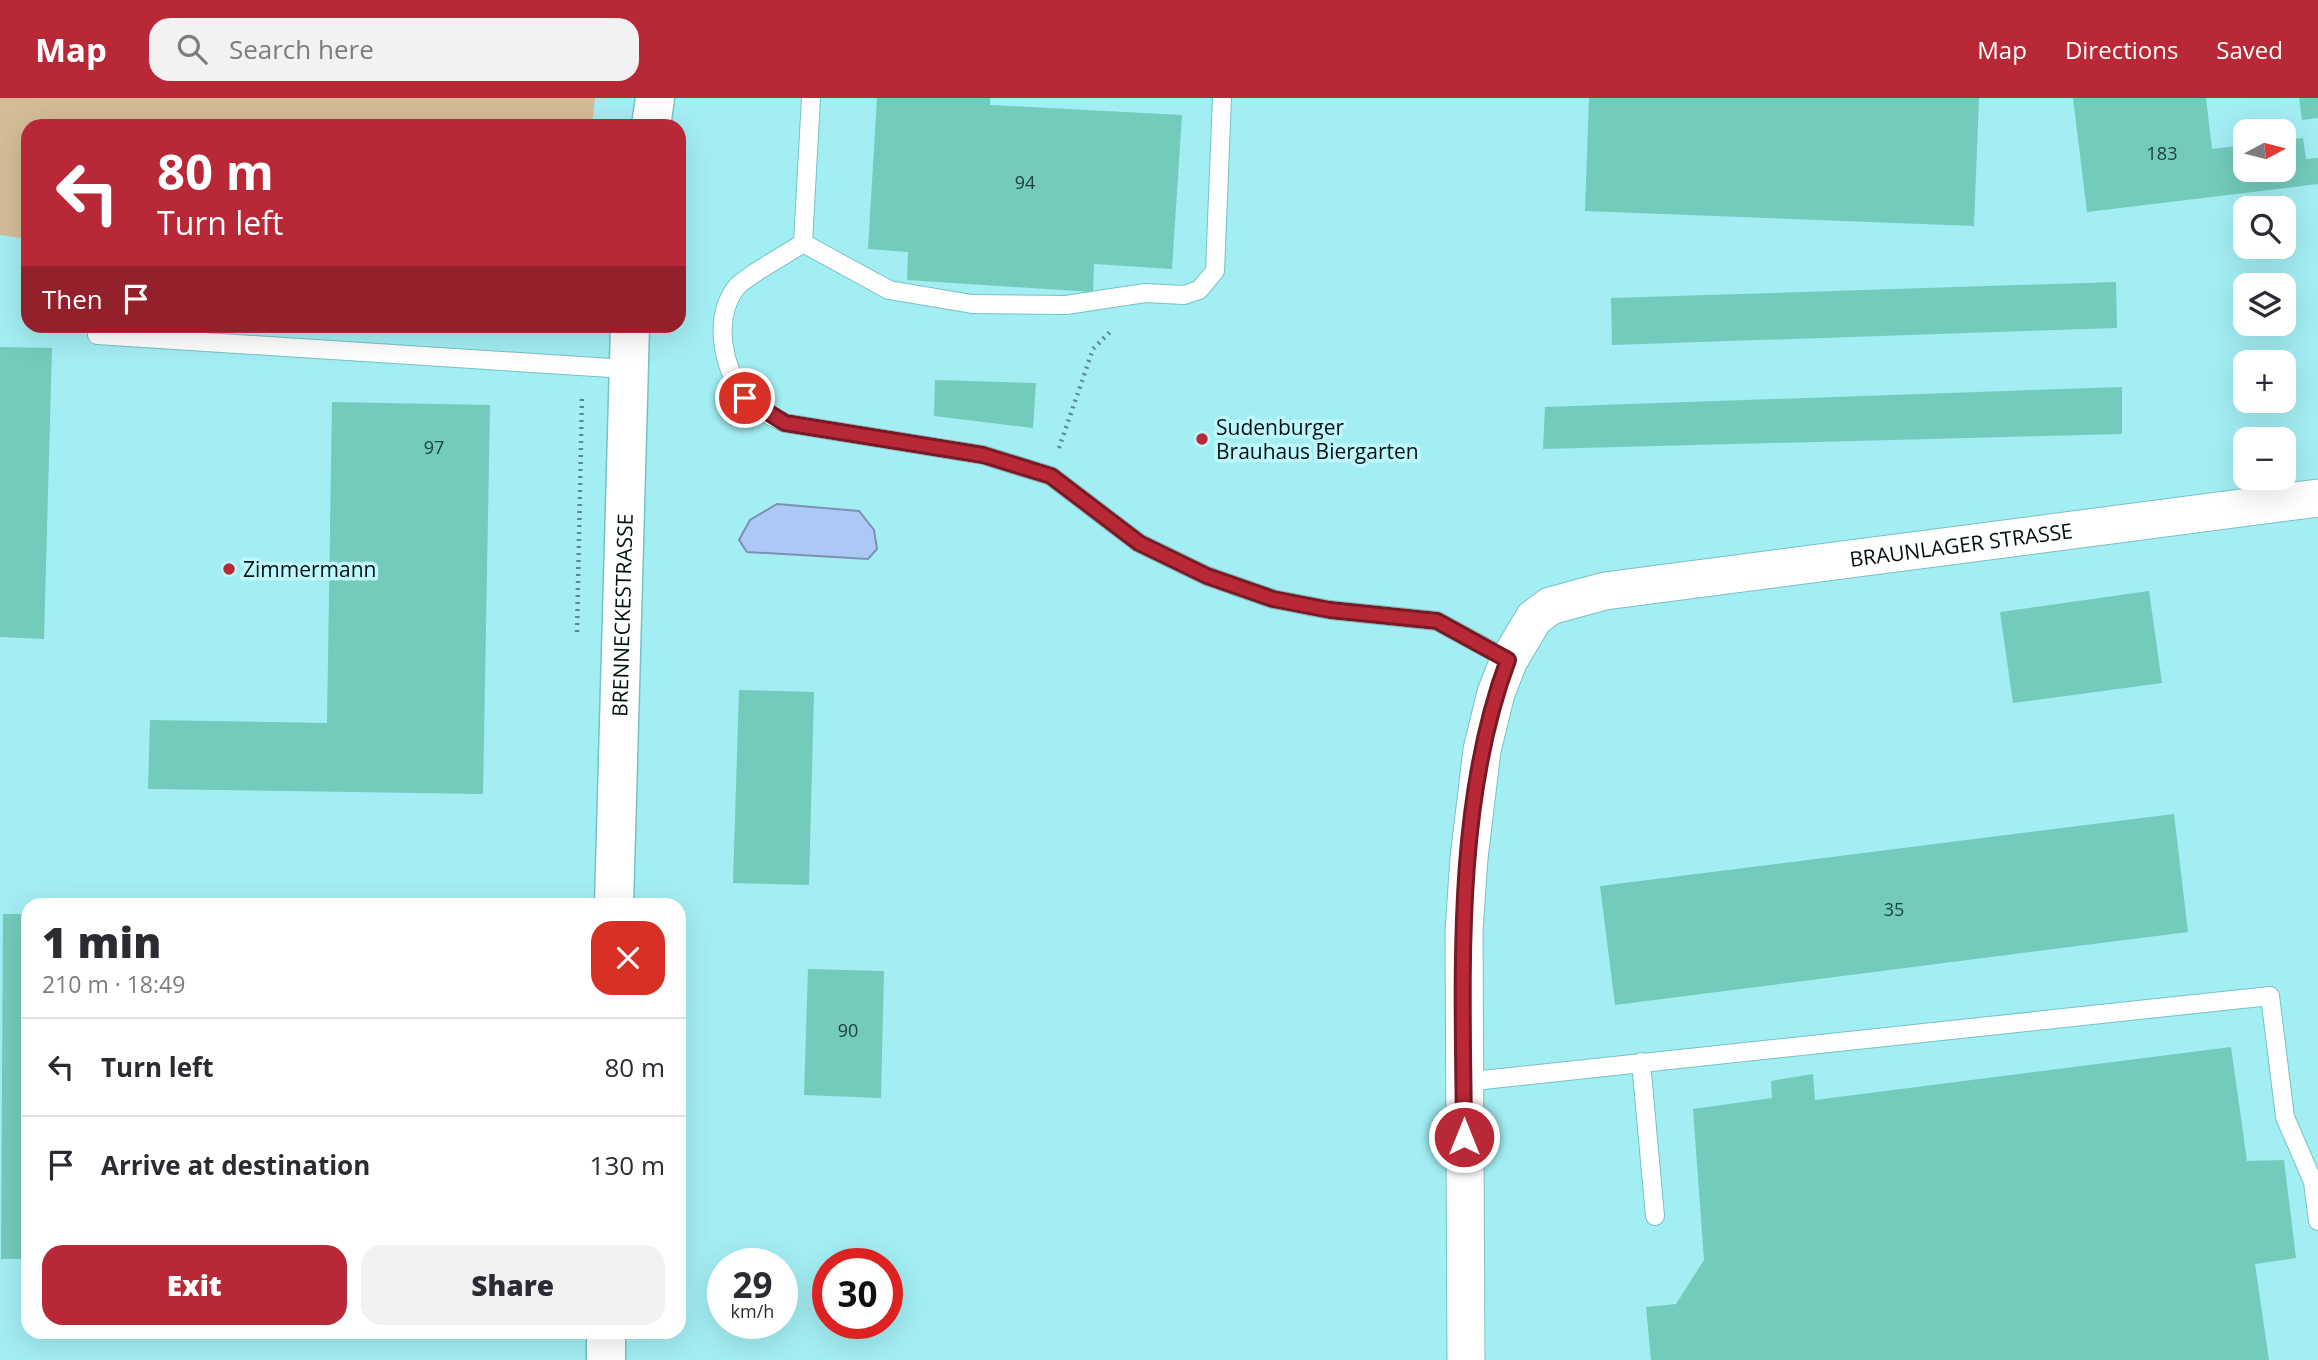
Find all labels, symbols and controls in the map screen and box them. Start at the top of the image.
search box [149,18,639,81]
text: Map [35,27,107,72]
icon: search [173,30,211,68]
text: Search here [229,31,374,67]
text: Map [1977,33,2027,66]
text: Directions [2065,33,2178,66]
text: Saved [2216,33,2283,66]
north arrow [2233,119,2296,182]
map controls [2233,119,2296,490]
text: 80 m [157,138,274,204]
house number: 183 [2147,141,2177,165]
icon: left [42,147,133,238]
house number: 94 [1015,170,1035,194]
button: search [2233,196,2296,259]
text: Turn left [157,201,283,244]
button: layers [2233,273,2296,336]
icon: arrive [117,280,155,318]
text: Then [42,281,103,317]
button: + [2233,350,2296,413]
pin [715,368,775,428]
icon: arrive [726,379,764,417]
place label: Sudenburger Brauhaus Biergarten [1216,413,1419,465]
button: − [2233,427,2296,490]
marker: Sudenburger Brauhaus Biergarten [1194,431,1210,447]
house number: 97 [424,435,444,459]
street label: BRENNECKESTRASSE [605,513,639,717]
street label: BRAUNLAGER STRASSE [1848,516,2074,573]
place label: Zimmermann [243,555,376,583]
marker: Zimmermann [221,561,237,577]
house number: 35 [1884,897,1904,921]
text: 1 min [42,913,161,970]
button: close [591,921,665,995]
text: 210 m · 18:49 [42,968,185,1000]
house number: 90 [838,1018,858,1042]
icon: left [42,1048,80,1086]
text: Turn left [101,1049,213,1085]
text: 80 m [604,1049,665,1085]
position arrow [1427,1100,1501,1174]
icon: arrive [42,1146,80,1184]
text: Arrive at destination [101,1147,370,1183]
text: 130 m [590,1147,665,1183]
button: Exit [42,1245,347,1325]
button: Share [361,1245,665,1325]
speed limit sign: 30 [812,1248,903,1339]
text: 29 [732,1261,773,1308]
text: km/h [731,1299,774,1323]

